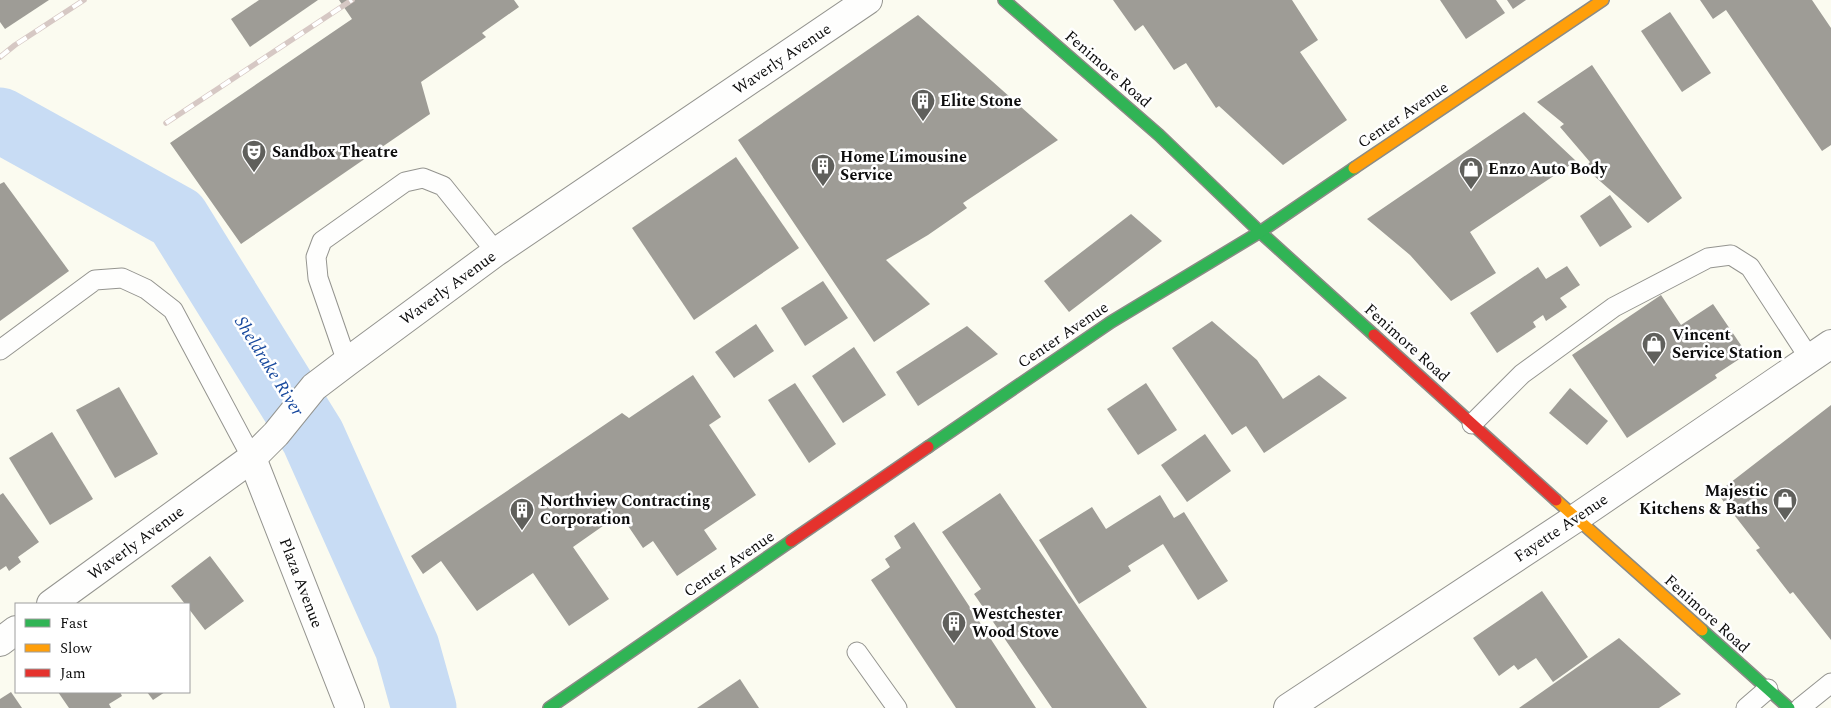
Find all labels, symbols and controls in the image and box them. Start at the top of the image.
street label: Waverly Avenue [728,17,836,101]
street label: Fenimore Road [1059,25,1157,113]
street label: Center Avenue [1353,76,1453,154]
building icon: Elite Stone [910,88,936,122]
place label: Elite Stone [940,89,1021,113]
theatre icon: Sandbox Theatre [241,139,267,173]
place label: Sandbox Theatre [272,140,398,164]
place label: Home Limousine Service [840,145,967,187]
building icon: Home Limousine Service [810,153,836,187]
shop icon: Enzo Auto Body [1458,156,1484,190]
place label: Enzo Auto Body [1488,157,1609,181]
street label: Waverly Avenue [395,245,501,331]
street label: Center Avenue [1013,296,1113,374]
street label: Fenimore Road [1359,298,1455,388]
water label: Sheldrake River [227,311,311,422]
place label: Vincent Service Station [1672,323,1783,365]
shop icon: Vincent Service Station [1641,331,1667,365]
place label: Majestic Kitchens & Baths [1639,479,1768,521]
shop icon: Majestic Kitchens & Baths [1772,487,1798,521]
street label: Fayette Avenue [1509,488,1613,568]
place label: Northview Contracting Corporation [540,489,710,531]
building icon: Northview Contracting Corporation [509,497,535,531]
street label: Waverly Avenue [83,500,189,586]
street label: Center Avenue [679,525,779,603]
street label: Plaza Avenue [273,534,329,632]
street label: Fenimore Road [1659,569,1755,659]
place label: Westchester Wood Stove [972,602,1063,644]
legend [15,603,190,693]
building icon: Westchester Wood Stove [941,610,967,644]
text: Fast [60,612,88,635]
text: Slow [60,637,92,660]
text: Jam [60,662,86,685]

